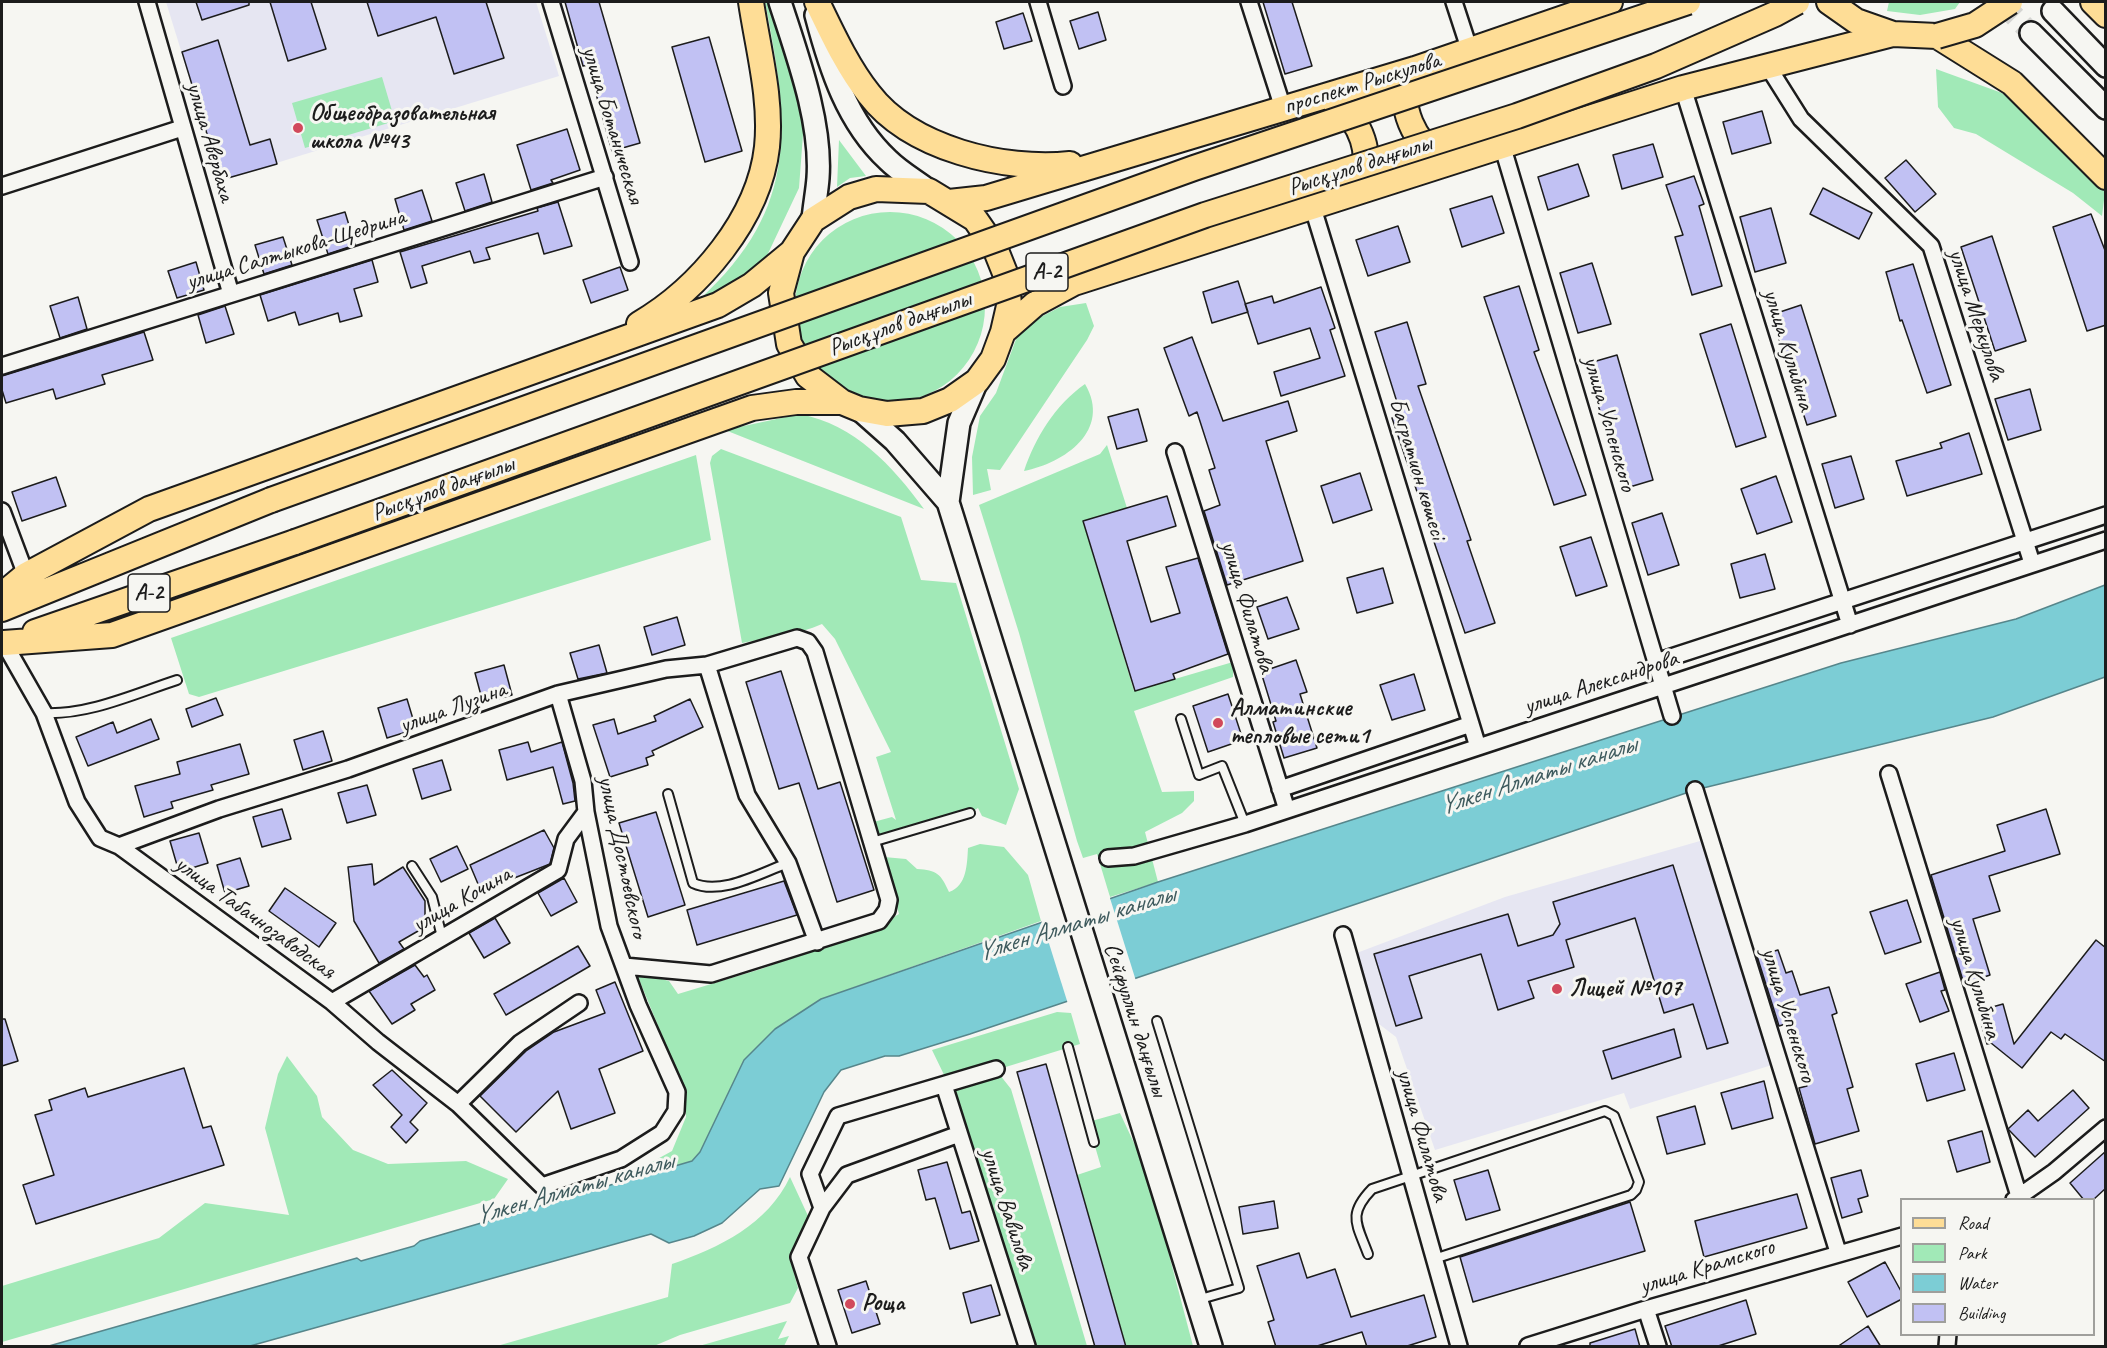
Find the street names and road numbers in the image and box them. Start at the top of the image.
street label: улица Ботаническая [574,43,650,207]
street label: проспект Рыскулова [1280,47,1444,121]
street label: улица Авербаха [179,79,241,205]
street label: Рысқұлов даңғылы [1285,129,1435,203]
street label: улица Салтыкова-Щедрина [183,203,409,297]
street label: улица Меркулова [1941,245,2011,385]
road number: A-2 [1026,253,1068,291]
street label: Рысқұлов даңғылы [825,285,975,363]
street label: улица Кулибина [1756,286,1820,414]
street label: улица Успенского [1576,353,1642,495]
street label: Багратион көшесі [1382,395,1452,543]
street label: Рысқұлов даңғылы [368,450,518,528]
street label: улица Филатова [1213,538,1281,676]
road number: A-2 [128,574,170,612]
street label: улица Александрова [1520,645,1682,721]
street label: улица Лузина [396,675,510,741]
street label: улица Достоевского [591,773,653,941]
street label: улица Табачнозаводская [169,850,341,986]
street label: улица Кочина [408,860,516,940]
street label: улица Кулибина [1943,914,2007,1042]
street label: Сейфуллин даңғылы [1097,940,1173,1100]
street label: улица Успенского [1754,944,1822,1086]
street label: улица Филатова [1389,1066,1455,1204]
street label: улица Вавилова [974,1144,1040,1274]
street label: улица Крамского [1636,1233,1778,1301]

